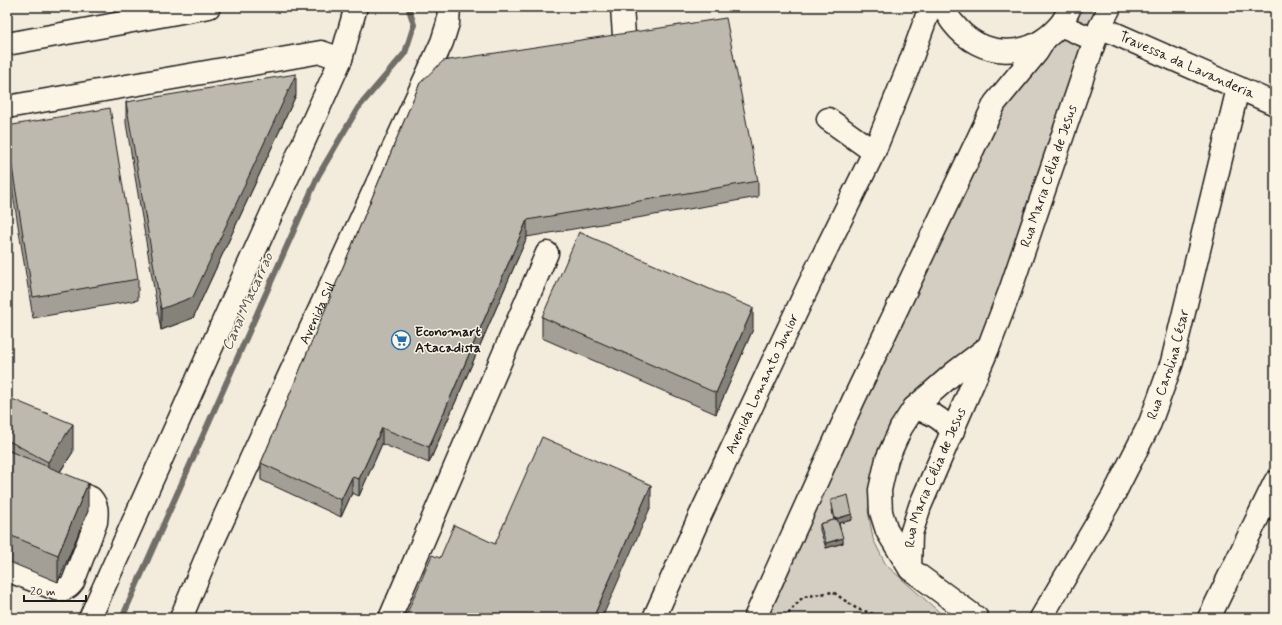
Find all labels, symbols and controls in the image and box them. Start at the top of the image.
street label: Travessa da Lavanderia [1116,27,1258,103]
street label: Rua Maria Célia de Jesus [1017,102,1081,250]
water label: Canal Macarrão [218,249,279,354]
street label: Avenida Sul [296,279,340,347]
street label: Rua Carolina César [1143,307,1193,422]
street label: Avenida Lomanto Junior [721,311,803,457]
place label: Economart Atacadista [415,323,481,357]
supermarket icon: Economart Atacadista [390,329,412,351]
street label: Rua Maria Célia de Jesus [902,405,970,548]
scale bar [24,577,86,603]
text: 20 m [30,584,56,600]

